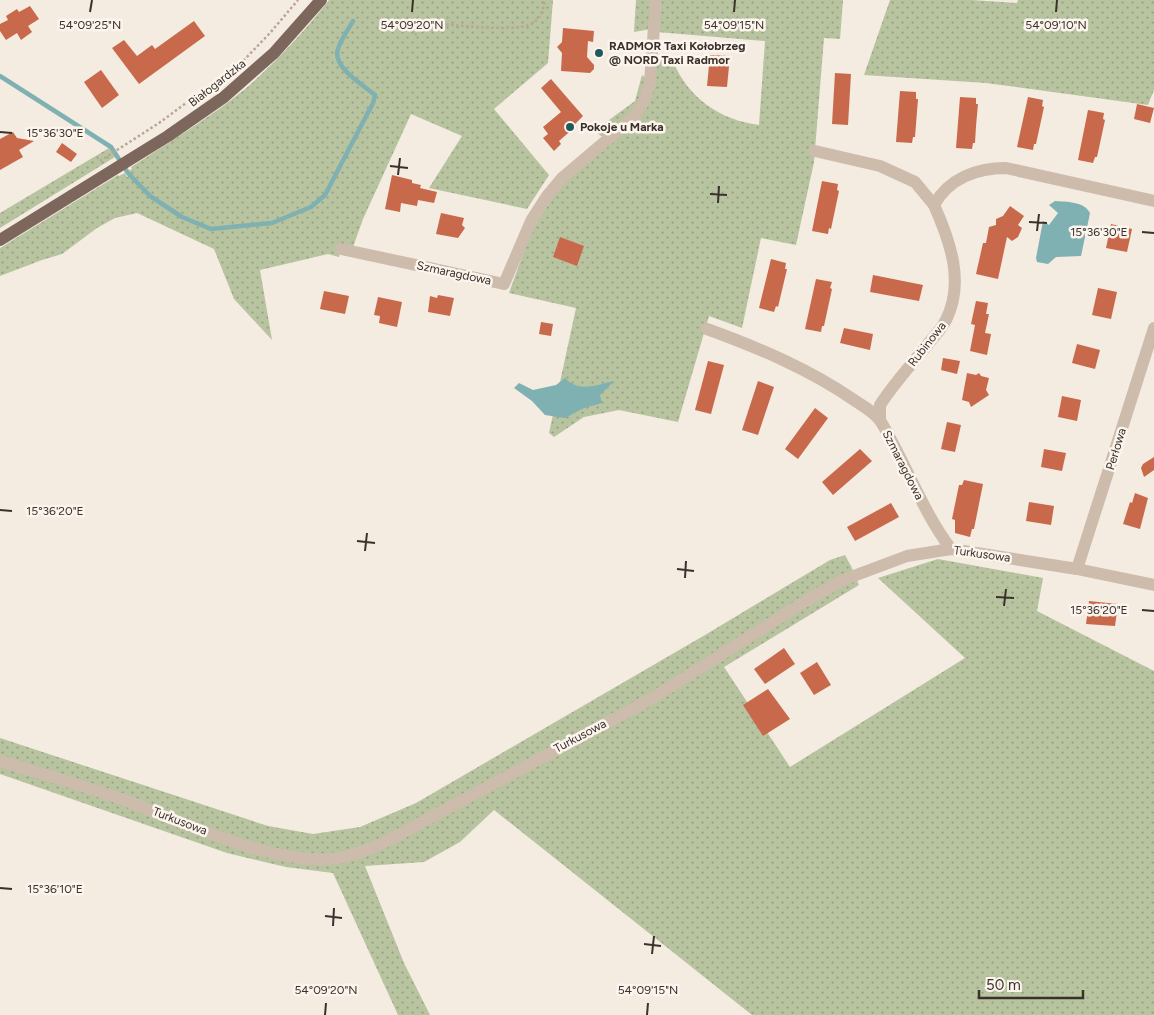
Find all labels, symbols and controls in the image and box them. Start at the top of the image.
text: 54°09'25"N [59,18,121,32]
text: 54°09'20"N [380,18,444,32]
text: 54°09'15"N [704,18,764,32]
text: 54°09'10"N [1025,18,1087,32]
place label: RADMOR Taxi Kołobrzeg @ NORD Taxi Radmor [609,39,745,67]
marker: RADMOR Taxi Kołobrzeg @ NORD Taxi Radmor [593,47,605,59]
street label: Białogardzka [186,56,248,110]
place label: Pokoje u Marka [580,120,664,134]
marker: Pokoje u Marka [564,121,576,133]
text: 15°36'30"E [26,126,84,140]
text: 15°36'30"E [1070,225,1128,239]
street label: Szmaragdowa [415,258,493,288]
street label: Rubinowa [905,319,949,369]
street label: Perłowa [1103,426,1129,472]
street label: Szmaragdowa [880,428,926,502]
text: 15°36'20"E [26,504,84,518]
street label: Turkusowa [953,543,1011,565]
text: 15°36'20"E [1070,603,1128,617]
street label: Turkusowa [551,716,609,756]
street label: Turkusowa [151,804,209,838]
text: 15°36'10"E [27,882,83,896]
scale bar [979,968,1083,1000]
text: 50 m [986,976,1021,994]
text: 54°09'20"N [294,983,358,997]
text: 54°09'15"N [618,983,678,997]

